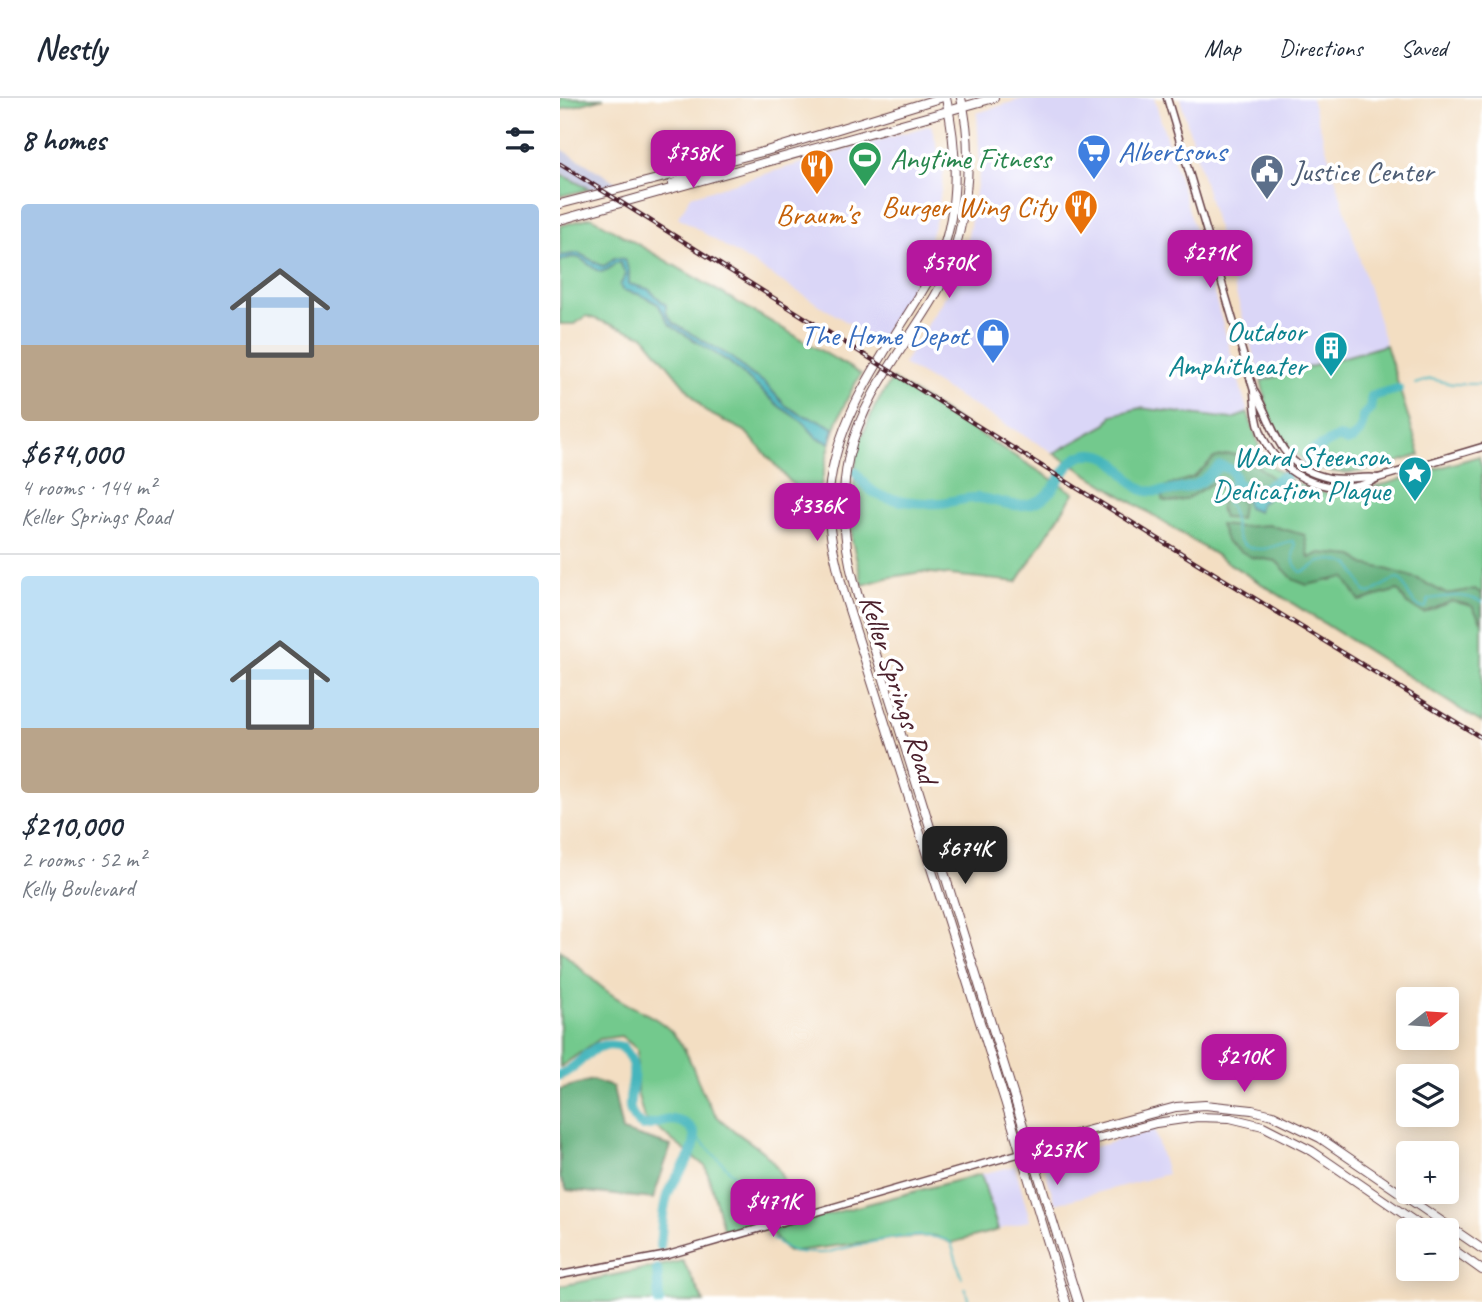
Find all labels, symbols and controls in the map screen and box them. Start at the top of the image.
text: Nestly [35,27,106,69]
text: Map [1204,33,1241,63]
text: Directions [1279,33,1362,63]
text: Saved [1400,33,1447,63]
text: 8 homes [21,121,106,159]
icon: filters [501,121,539,159]
pin: $758K [644,130,742,190]
supermarket icon: Albertsons [1075,132,1113,181]
place label: Albertsons [1118,132,1229,170]
text: $758K [667,138,719,167]
sports icon: Anytime Fitness [846,139,884,188]
place label: Anytime Fitness [890,139,1053,177]
restaurant icon: Braum's [798,147,836,196]
public building icon: Justice Center [1248,152,1286,201]
place label: Justice Center [1290,152,1436,190]
place label: Burger Wing City [881,187,1059,225]
restaurant icon: Burger Wing City [1062,187,1100,236]
place label: Braum's [776,195,861,233]
pin: $271K [1161,230,1259,290]
text: $271K [1184,238,1237,267]
pin: $570K [900,240,998,300]
text: $570K [923,248,975,277]
icon: home [217,250,343,376]
place label: Outdoor Amphitheater [1167,312,1309,384]
place label: The Home Depot [801,316,971,354]
shop icon: The Home Depot [974,316,1012,365]
building icon: Outdoor Amphitheater [1312,329,1350,378]
text: $674,000 [21,435,122,473]
place label: Ward Steenson Dedication Plaque [1212,437,1392,509]
place icon: Ward Steenson Dedication Plaque [1396,454,1434,503]
text: 4 rooms · 144 m² [21,473,156,502]
pin: $336K [768,484,866,543]
text: $336K [790,491,844,520]
text: Keller Springs Road [21,502,171,531]
street label: Keller Springs Road [851,590,949,792]
icon: home [217,622,343,748]
text: $210,000 [21,807,121,845]
pin: $674K [916,826,1014,886]
text: $674K [938,834,992,863]
text: 2 rooms · 52 m² [21,845,145,874]
text: Kelly Boulevard [21,874,134,903]
north arrow [1396,987,1460,1050]
map controls [1396,987,1459,1281]
pin: $210K [1195,1034,1293,1094]
text: $210K [1217,1042,1271,1071]
button: layers [1396,1064,1459,1127]
pin: $257K [1008,1128,1106,1187]
text: $257K [1031,1135,1083,1164]
button: + [1396,1141,1459,1204]
pin: $471K [724,1180,822,1239]
text: $471K [747,1187,800,1216]
button: − [1396,1218,1459,1281]

